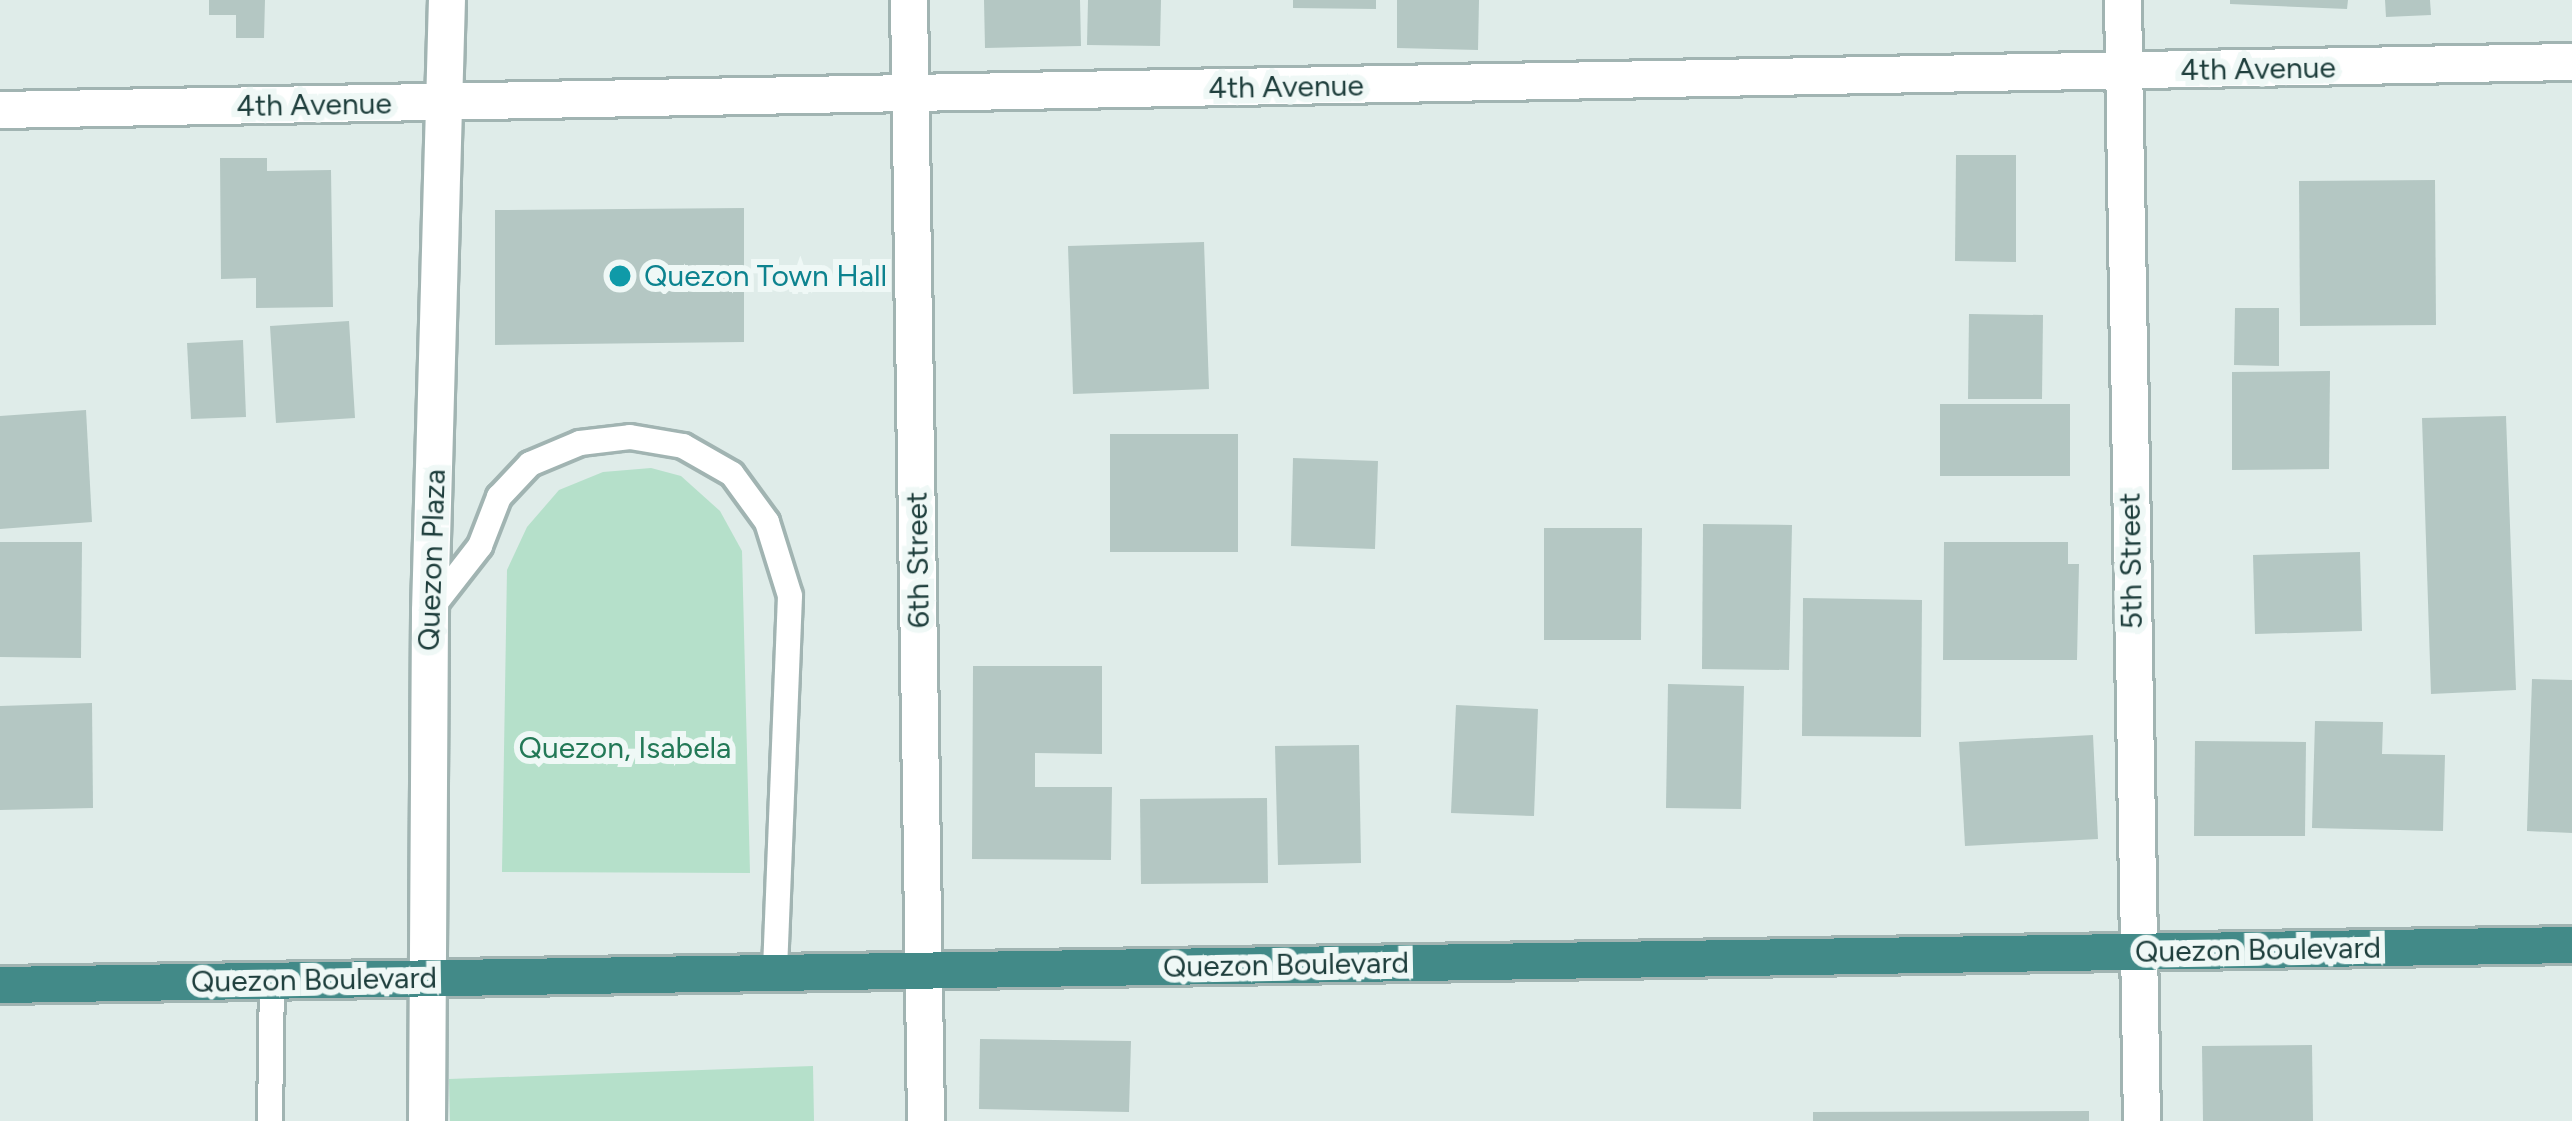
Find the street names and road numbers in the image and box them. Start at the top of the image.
street label: 4th Avenue [2180,50,2336,88]
street label: 4th Avenue [1208,68,1364,106]
street label: 4th Avenue [236,86,392,124]
street label: Quezon Plaza [411,468,453,652]
street label: 6th Street [899,491,937,629]
street label: 5th Street [2112,492,2150,630]
street label: Quezon Boulevard [2135,930,2381,970]
street label: Quezon Boulevard [1163,945,1409,985]
street label: Quezon Boulevard [191,960,437,1000]

